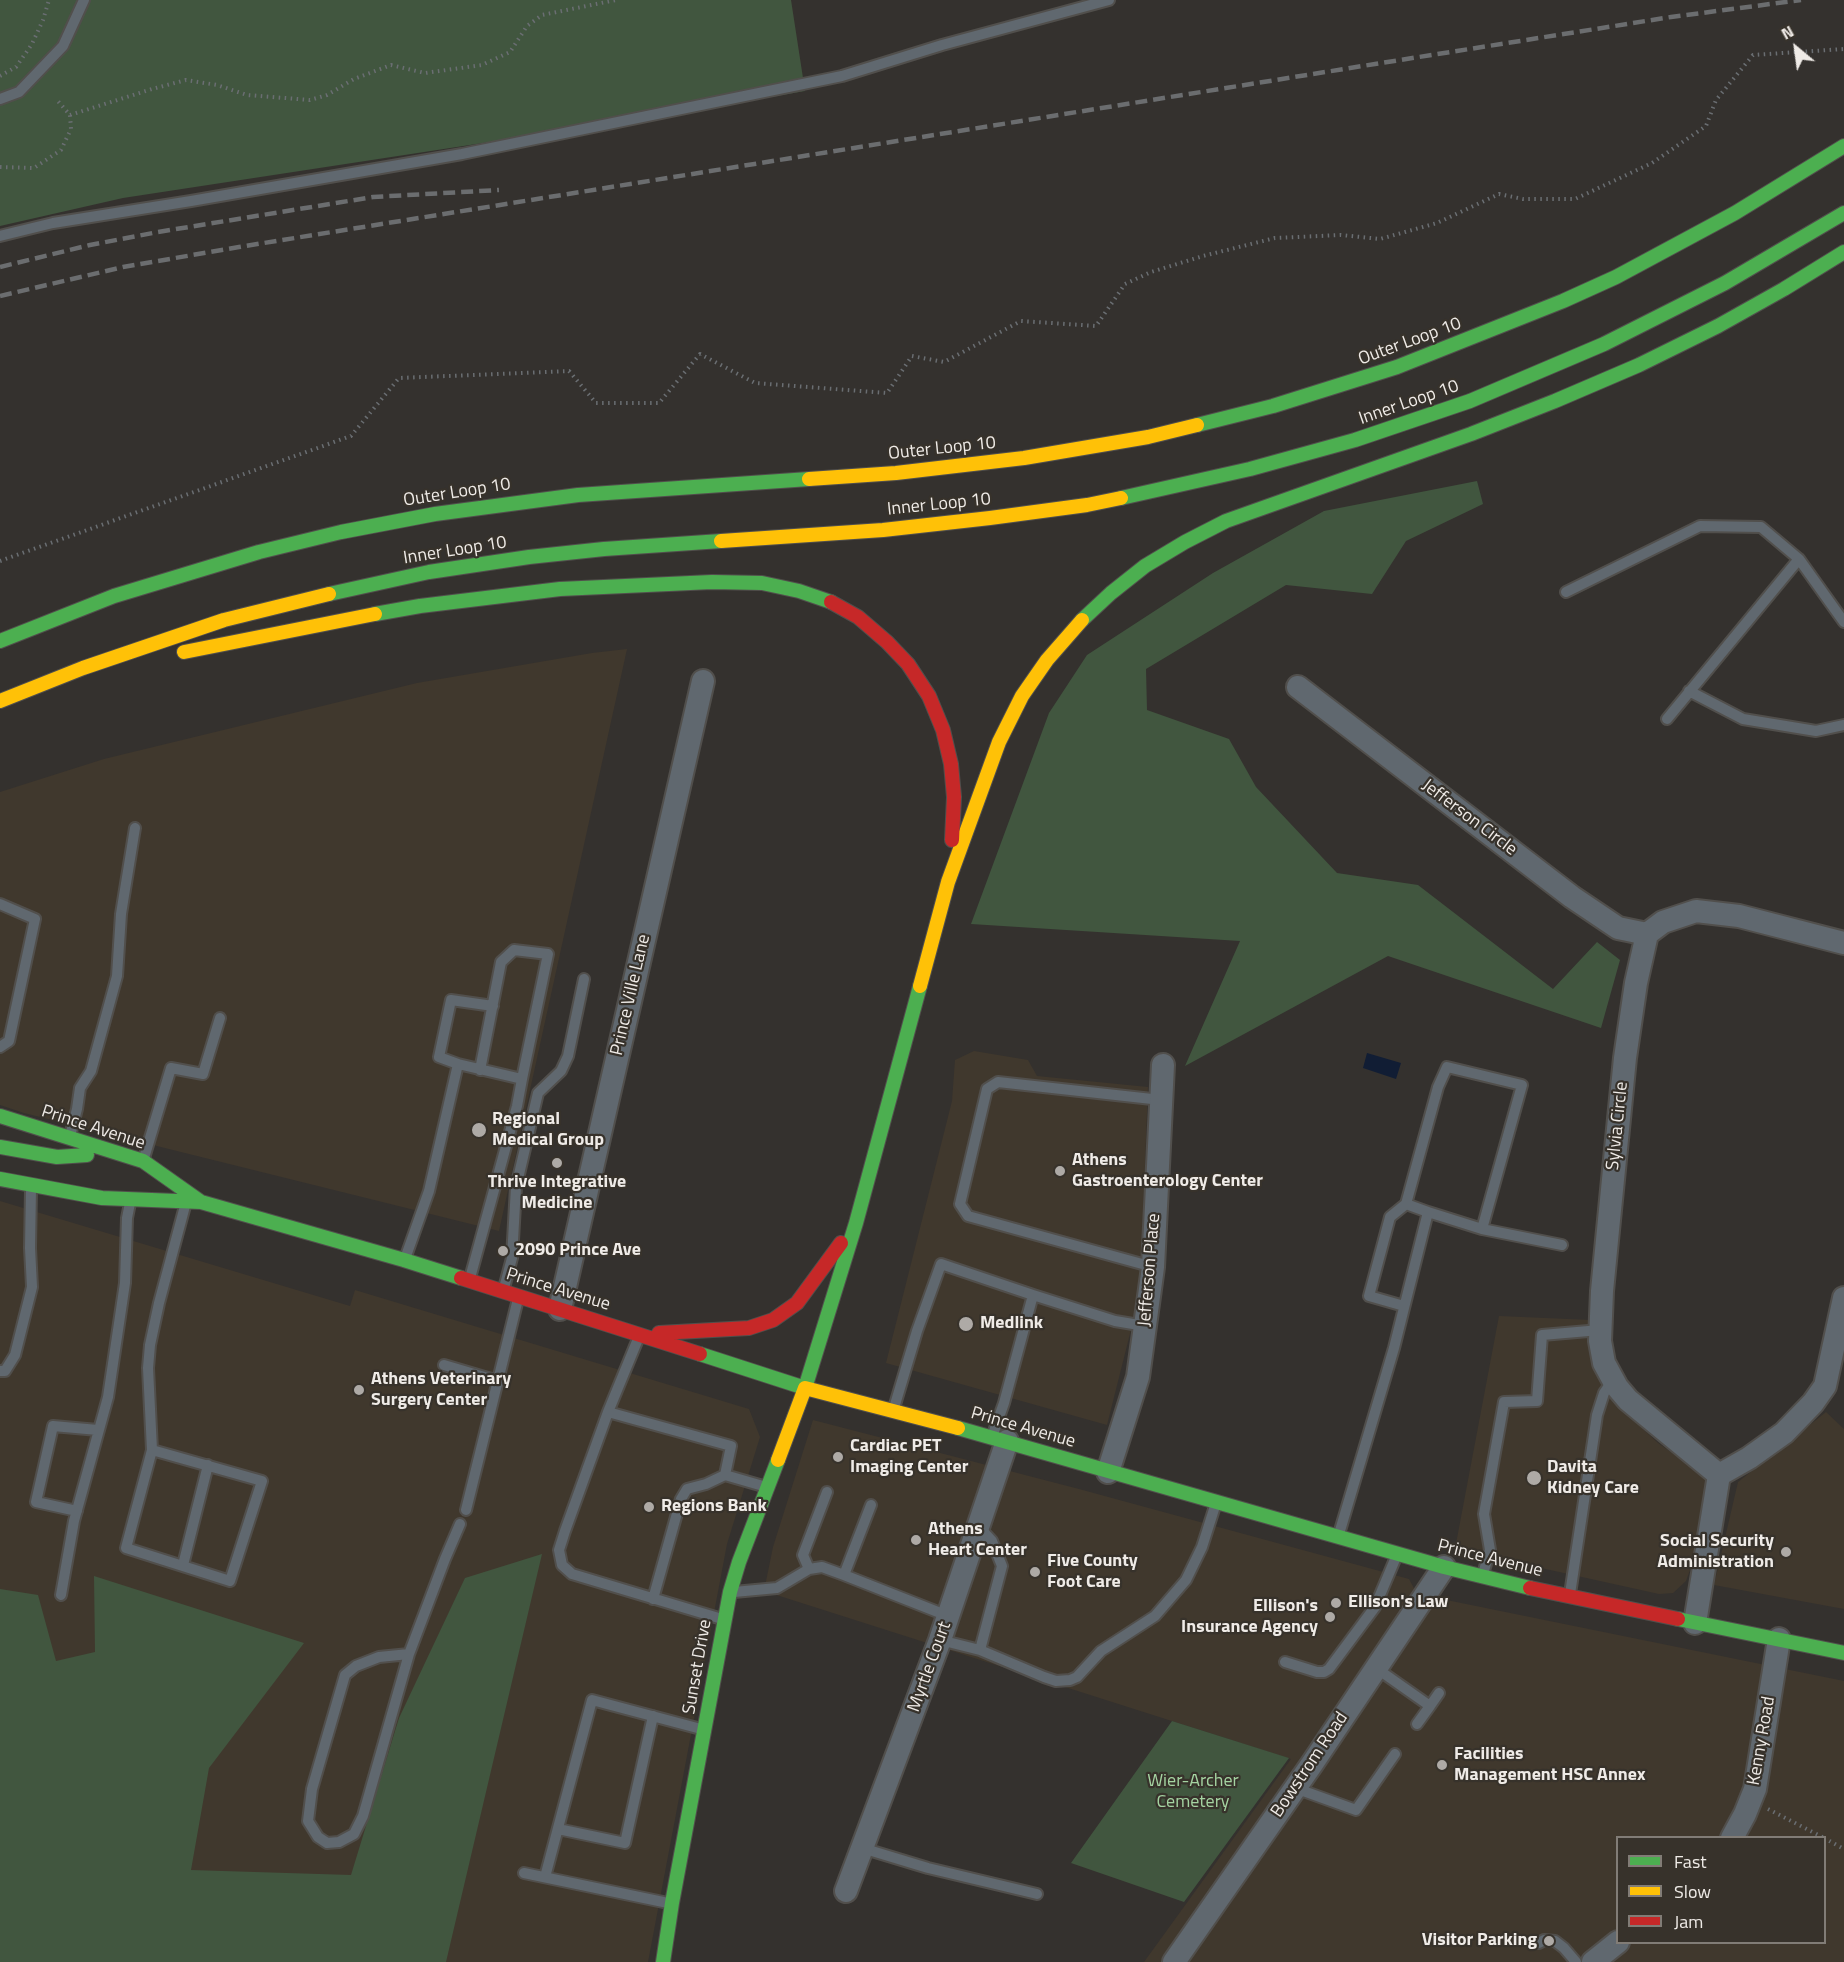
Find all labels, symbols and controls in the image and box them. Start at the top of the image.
north arrow [1766,18,1826,78]
text: N [1777,19,1798,45]
street label: Outer Loop 10 [1355,313,1465,371]
street label: Inner Loop 10 [1356,376,1462,430]
street label: Outer Loop 10 [887,433,997,465]
street label: Outer Loop 10 [402,474,512,512]
street label: Inner Loop 10 [886,489,992,521]
street label: Inner Loop 10 [402,532,508,570]
street label: Jefferson Circle [1417,775,1521,861]
street label: Prince Ville Lane [607,932,655,1058]
street label: Sylvia Circle [1603,1081,1633,1171]
street label: Prince Avenue [38,1101,148,1155]
place label: Regional Medical Group [492,1109,604,1152]
marker: Regional Medical Group [470,1121,488,1139]
place label: Athens Gastroenterology Center [1072,1150,1263,1192]
marker: Thrive Integrative Medicine [550,1156,564,1170]
marker: Athens Gastroenterology Center [1053,1164,1067,1178]
place label: Thrive Integrative Medicine [488,1172,626,1214]
street label: Jefferson Place [1134,1213,1166,1327]
place label: 2090 Prince Ave [515,1240,641,1262]
marker: 2090 Prince Ave [496,1244,510,1258]
street label: Prince Avenue [503,1264,613,1316]
place label: Medlink [980,1313,1043,1335]
marker: Medlink [957,1315,975,1333]
place label: Athens Veterinary Surgery Center [371,1369,511,1412]
marker: Athens Veterinary Surgery Center [352,1383,366,1397]
street label: Prince Avenue [968,1403,1078,1453]
place label: Cardiac PET Imaging Center [850,1436,968,1478]
marker: Cardiac PET Imaging Center [831,1450,845,1464]
place label: Davita Kidney Care [1547,1457,1639,1500]
marker: Davita Kidney Care [1525,1469,1543,1487]
place label: Regions Bank [661,1496,767,1518]
marker: Regions Bank [642,1500,656,1514]
place label: Athens Heart Center [928,1519,1027,1562]
place label: Social Security Administration [1657,1531,1774,1574]
marker: Athens Heart Center [909,1533,923,1547]
street label: Prince Avenue [1435,1536,1545,1582]
marker: Social Security Administration [1779,1545,1793,1559]
place label: Five County Foot Care [1047,1551,1138,1594]
marker: Five County Foot Care [1028,1565,1042,1579]
place label: Ellison's Law [1348,1592,1448,1614]
place label: Ellison's Insurance Agency [1181,1596,1318,1638]
marker: Ellison's Law [1329,1596,1343,1610]
marker: Ellison's Insurance Agency [1323,1610,1337,1624]
street label: Sunset Drive [679,1618,717,1716]
street label: Myrtle Court [904,1619,956,1715]
street label: Kenny Road [1744,1695,1780,1787]
street label: Bowstrom Road [1267,1708,1353,1822]
place label: Facilities Management HSC Annex [1454,1744,1646,1786]
marker: Facilities Management HSC Annex [1435,1758,1449,1772]
park label: Wier-Archer Cemetery [1147,1771,1239,1814]
legend [1616,1836,1826,1944]
text: Fast [1674,1848,1707,1875]
text: Slow [1674,1878,1711,1905]
text: Jam [1674,1908,1703,1935]
place label: Visitor Parking [1422,1930,1537,1952]
marker: Visitor Parking [1542,1934,1556,1948]

